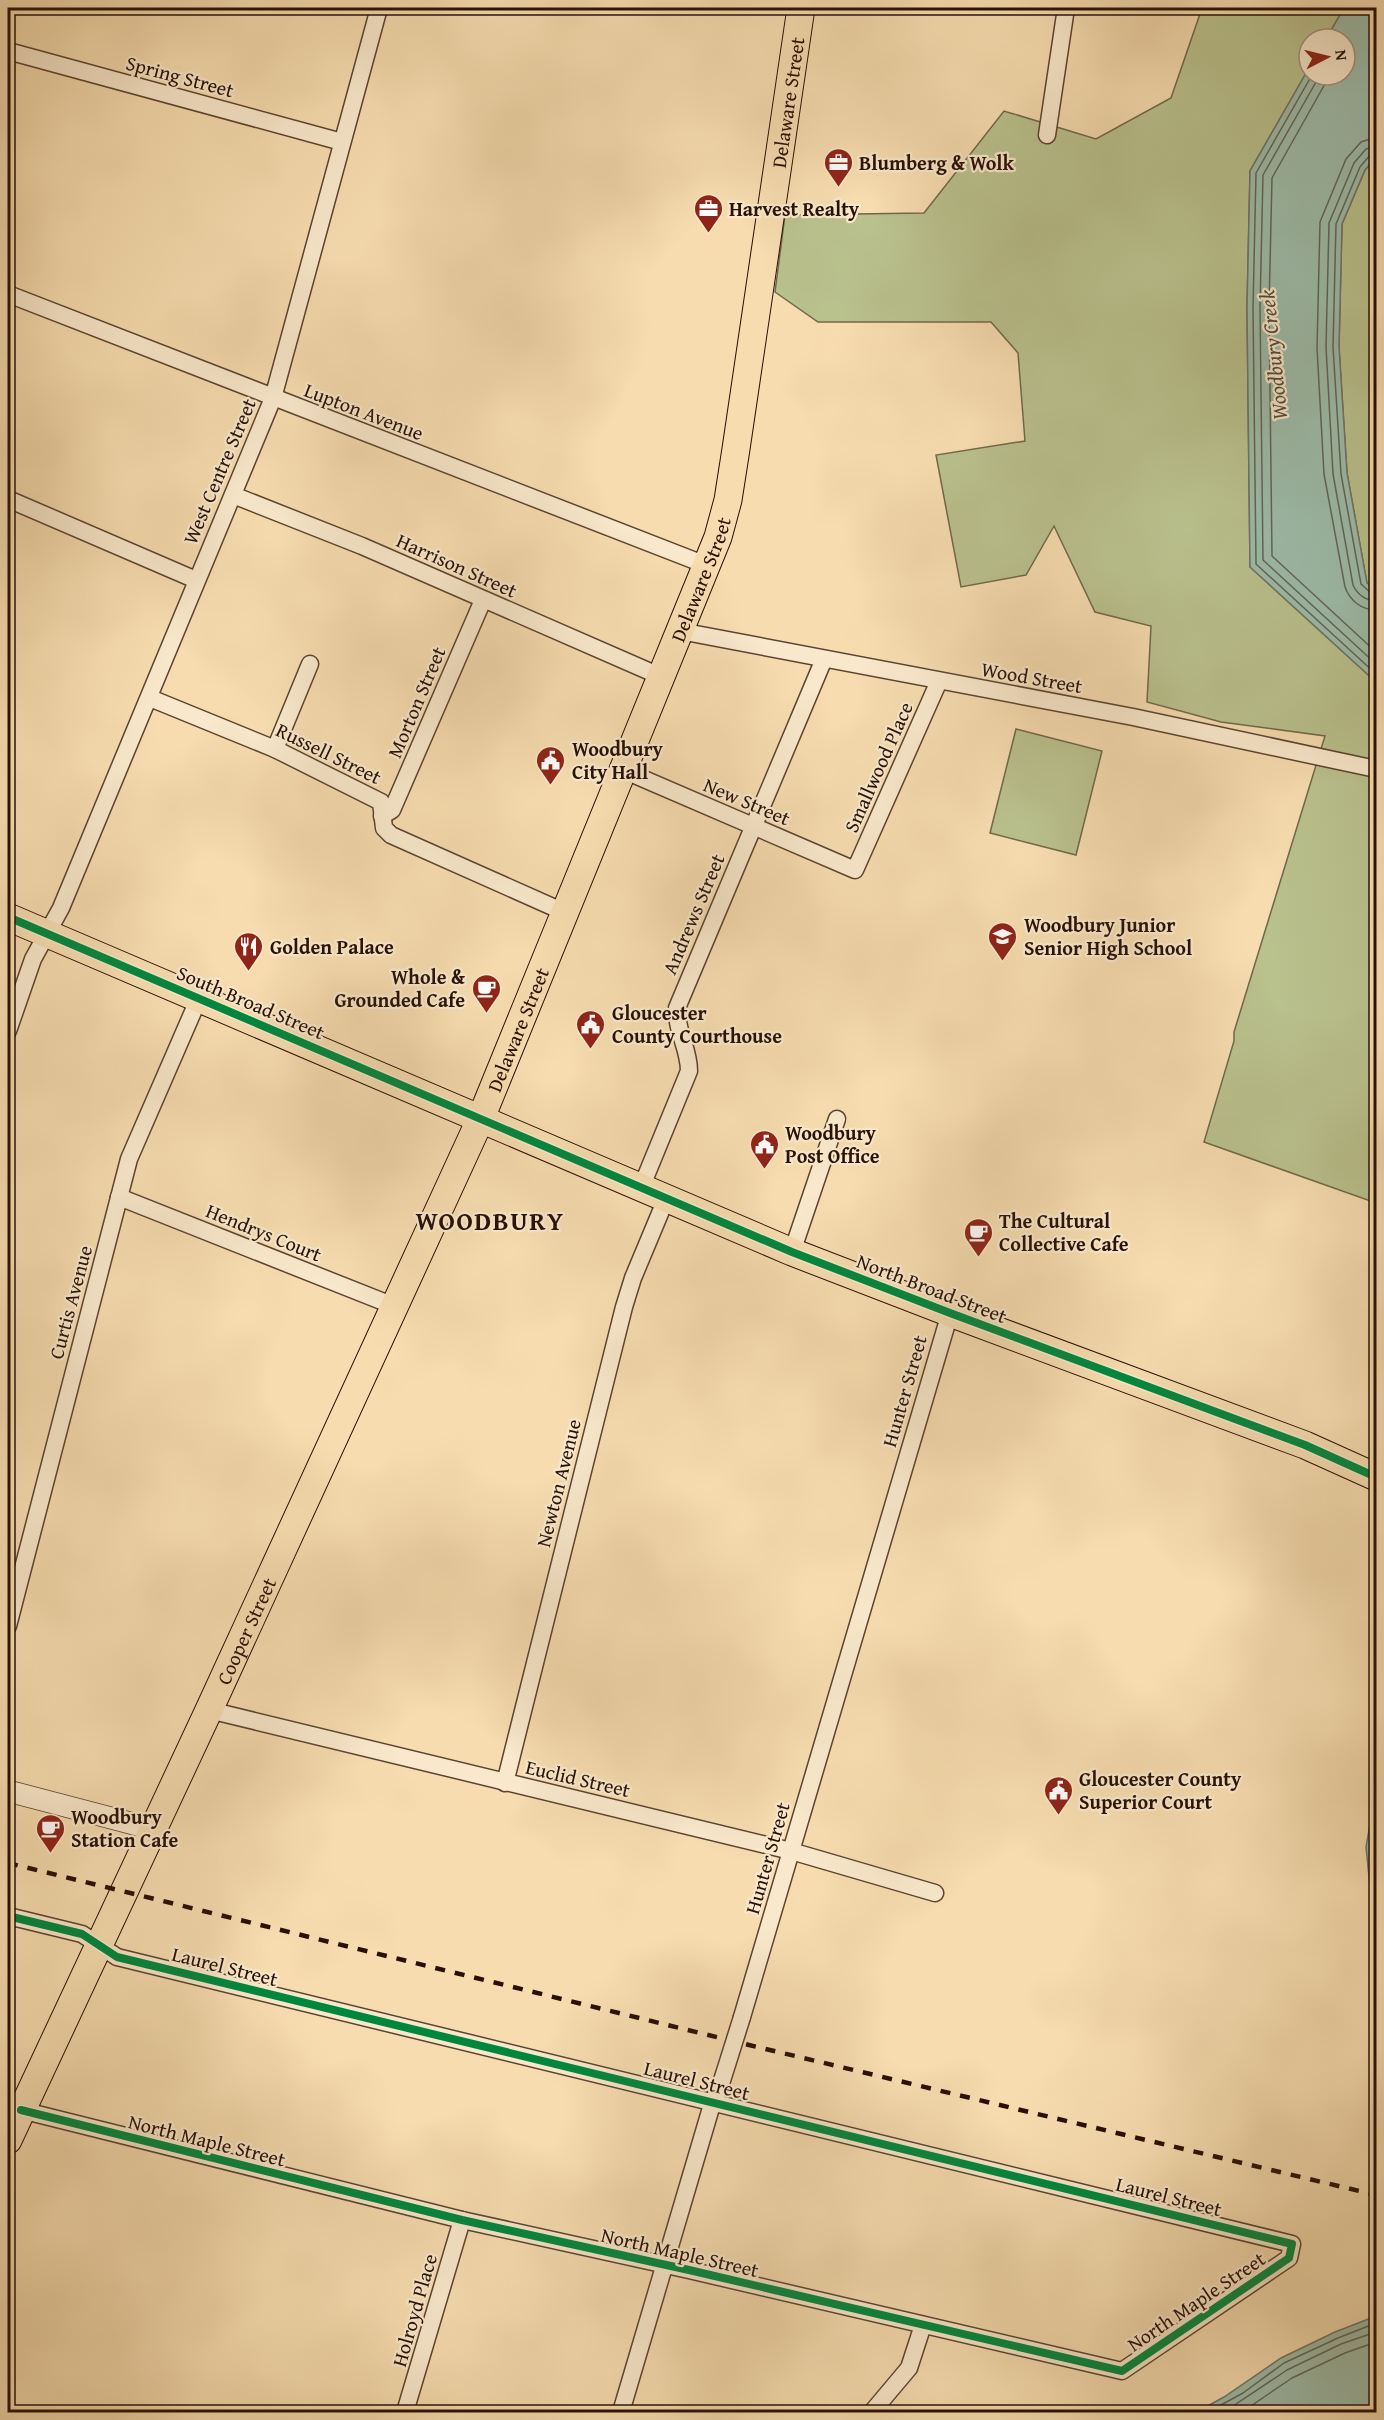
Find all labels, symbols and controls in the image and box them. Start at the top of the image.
north arrow [1297,27,1357,87]
street label: Delaware Street [763,35,811,170]
street label: Spring Street [123,48,237,104]
text: N [1329,48,1354,62]
office icon: Blumberg & Wolk [822,146,854,188]
place label: Blumberg & Wolk [859,148,1015,177]
office icon: Harvest Realty [692,192,724,234]
place label: Harvest Realty [729,194,860,223]
water label: Woodbury Creek [1251,288,1295,421]
street label: Lupton Avenue [300,375,428,447]
street label: West Centre Street [175,394,263,548]
street label: Delaware Street [662,514,737,646]
street label: Harrison Street [392,525,522,605]
street label: Morton Street [380,642,452,762]
street label: Wood Street [979,654,1085,700]
street label: Smallwood Place [836,697,920,837]
street label: Russell Street [271,715,387,791]
place label: Woodbury City Hall [572,734,664,786]
public building icon: Woodbury City Hall [535,744,567,786]
street label: New Street [699,770,795,832]
street label: Andrews Street [655,849,731,979]
place label: Woodbury Junior Senior High School [1024,910,1192,962]
school or university icon: Woodbury Junior Senior High School [987,920,1019,962]
restaurant icon: Golden Palace [233,930,265,972]
place label: Golden Palace [270,932,394,961]
street label: South Broad Street [173,958,329,1046]
place label: Whole & Grounded Cafe [334,962,466,1014]
street label: Delaware Street [479,963,556,1096]
cafe icon: Whole & Grounded Cafe [470,972,502,1014]
place label: Gloucester County Courthouse [612,998,782,1050]
public building icon: Gloucester County Courthouse [575,1008,607,1050]
place label: Woodbury Post Office [785,1118,880,1170]
public building icon: Woodbury Post Office [748,1128,780,1170]
street label: Hendrys Court [202,1196,326,1268]
district label: WOODBURY [415,1201,565,1240]
place label: The Cultural Collective Cafe [999,1206,1129,1258]
cafe icon: The Cultural Collective Cafe [962,1216,994,1258]
street label: Curtis Avenue [41,1242,99,1362]
street label: North Broad Street [853,1246,1011,1330]
street label: Hunter Street [874,1332,934,1450]
street label: Newton Avenue [528,1416,588,1550]
street label: Cooper Street [208,1572,283,1689]
street label: Euclid Street [523,1752,633,1804]
place label: Gloucester County Superior Court [1079,1764,1242,1816]
public building icon: Gloucester County Superior Court [1042,1774,1074,1816]
street label: Hunter Street [737,1799,797,1917]
place label: Woodbury Station Cafe [71,1802,179,1854]
cafe icon: Woodbury Station Cafe [34,1812,66,1854]
street label: Laurel Street [169,1939,281,1993]
street label: Laurel Street [641,2053,753,2107]
street label: North Maple Street [125,2106,289,2174]
street label: Laurel Street [1113,2169,1225,2223]
street label: North Maple Street [598,2220,762,2284]
street label: North Maple Street [1121,2244,1271,2358]
street label: Holroyd Place [384,2250,444,2370]

